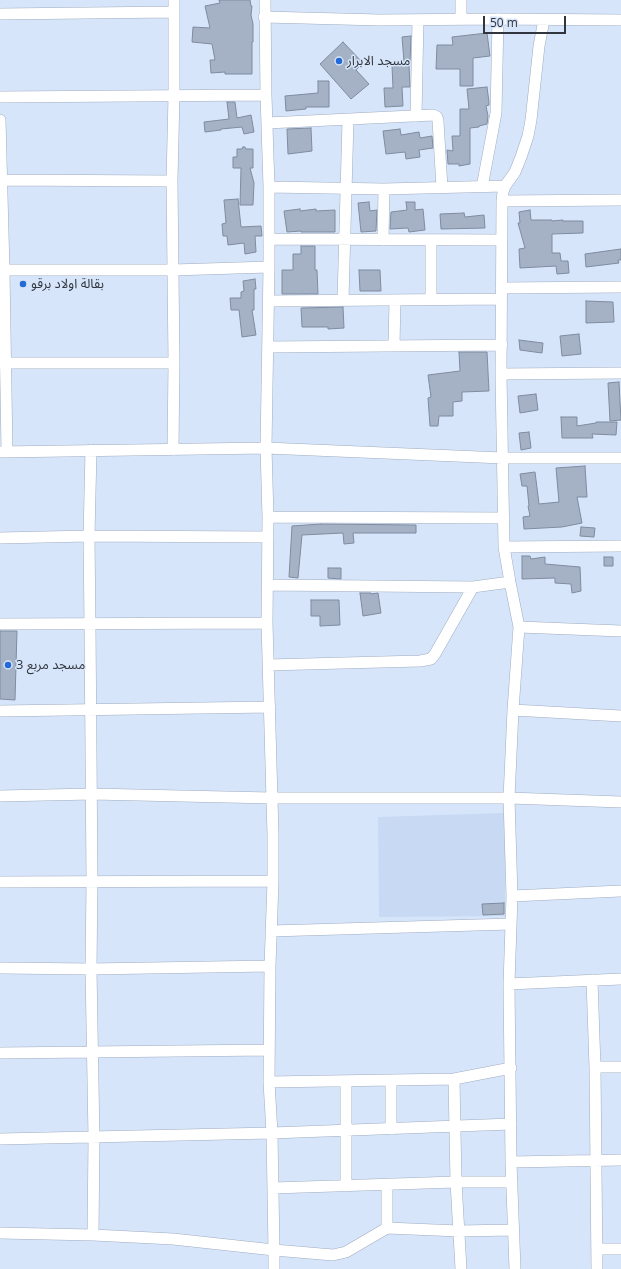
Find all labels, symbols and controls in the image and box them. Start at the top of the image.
scale bar [485,8,568,34]
text: 50 m [490,14,518,31]
place label: مسجد الابرار [347,53,410,69]
marker: مسجد الابرار [334,56,344,66]
place label: بقالة اولاد برقو [31,276,104,292]
marker: بقالة اولاد برقو [18,279,28,289]
place label: مسجد مربع 3 [16,657,85,673]
marker: مسجد مربع 3 [3,660,13,670]

